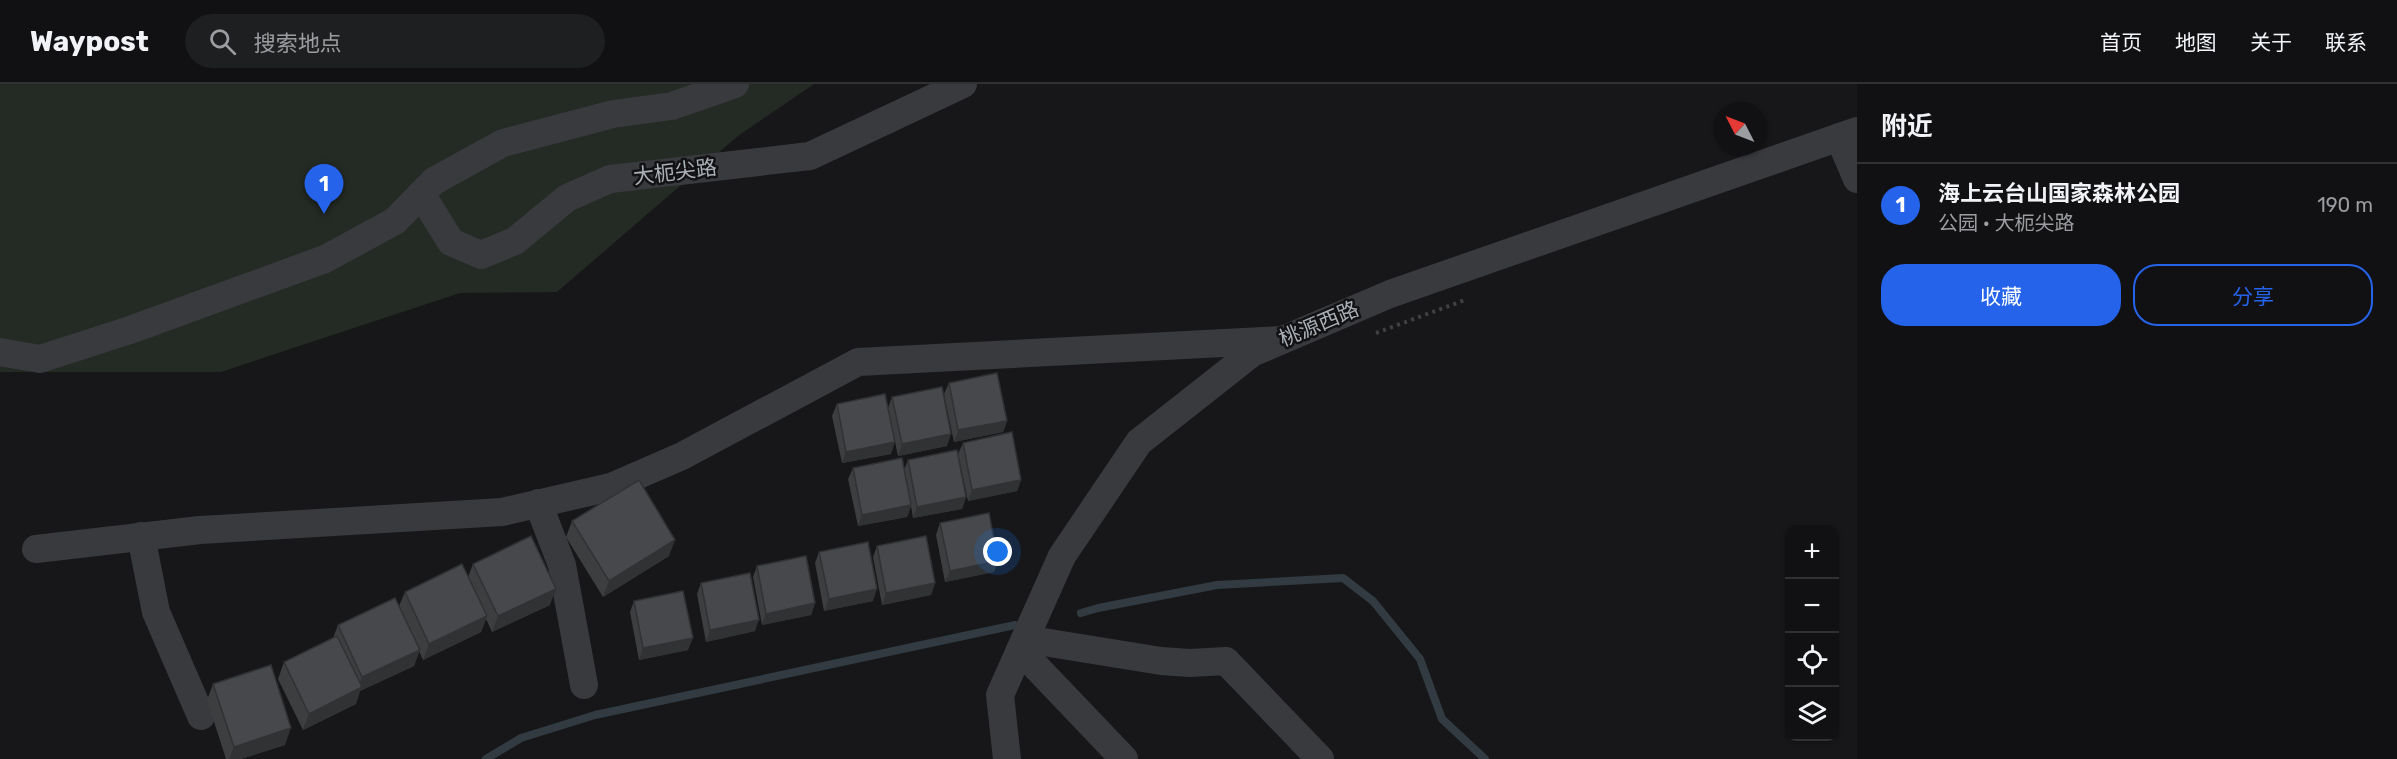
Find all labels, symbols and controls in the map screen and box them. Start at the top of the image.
search box [185,14,605,68]
text: Waypost [30,25,149,58]
icon: search [206,25,239,58]
text: 搜索地点 [254,30,342,57]
text: 首页 [2100,30,2142,55]
text: 地图 [2175,30,2217,55]
text: 关于 [2250,30,2292,55]
text: 联系 [2325,30,2367,55]
north arrow [1713,102,1767,156]
text: 附近 [1881,111,1933,142]
street label: 大枙尖路 [632,154,718,189]
pin: 1 [304,164,344,214]
text: 海上云台山国家森林公园 [1938,180,2180,207]
text: 1 [1896,193,1905,217]
text: 190 m [2317,193,2373,217]
text: 公园 · 大枙尖路 [1938,211,2074,235]
button: 收藏 [1881,264,2121,326]
button: 分享 [2133,264,2373,326]
street label: 桃源西路 [1275,296,1362,351]
map controls [1785,525,1839,741]
button: + [1785,525,1839,579]
your location [983,537,1012,566]
button: − [1785,579,1839,633]
button: locate [1785,633,1839,687]
button: layers [1785,687,1839,741]

